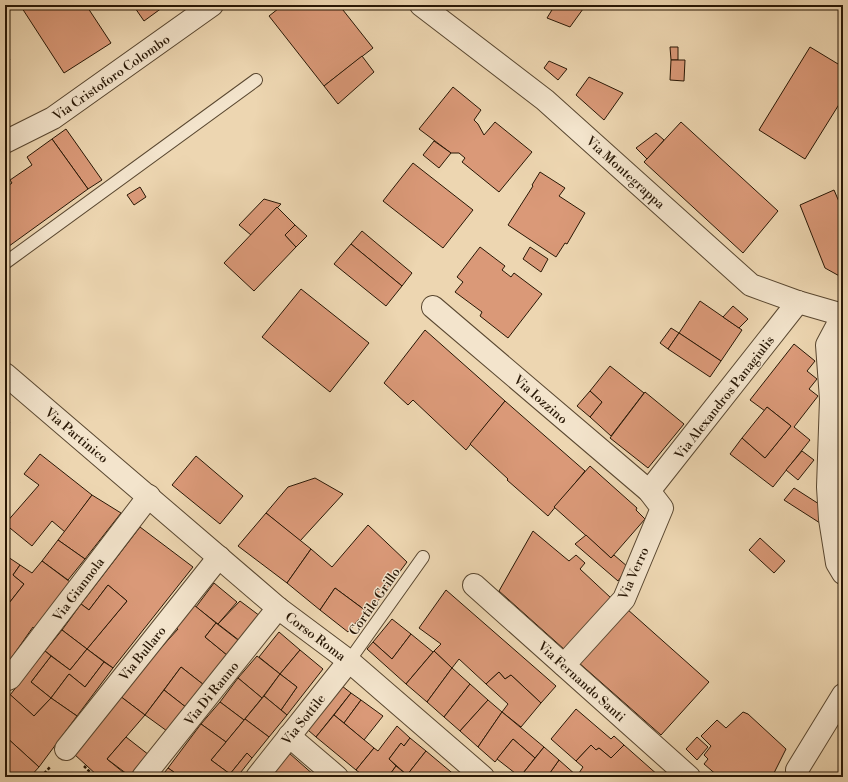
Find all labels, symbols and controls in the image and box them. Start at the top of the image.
street label: Via Cristoforo Colombo [49,31,173,125]
street label: Via Montegrappa [582,132,668,213]
street label: Via Alexandros Panagiulis [671,332,778,463]
street label: Via Iozzino [509,371,571,427]
street label: Via Partinico [41,404,111,467]
street label: Via Verro [615,545,653,603]
street label: Via Giannola [49,554,108,625]
street label: Cortile Grillo [346,565,404,638]
street label: Corso Roma [282,609,349,665]
street label: Via Bullaro [115,623,170,685]
street label: Via Fernando Santi [534,638,628,725]
street label: Via Di Ranno [180,658,242,730]
street label: Via Sottile [278,691,329,749]

